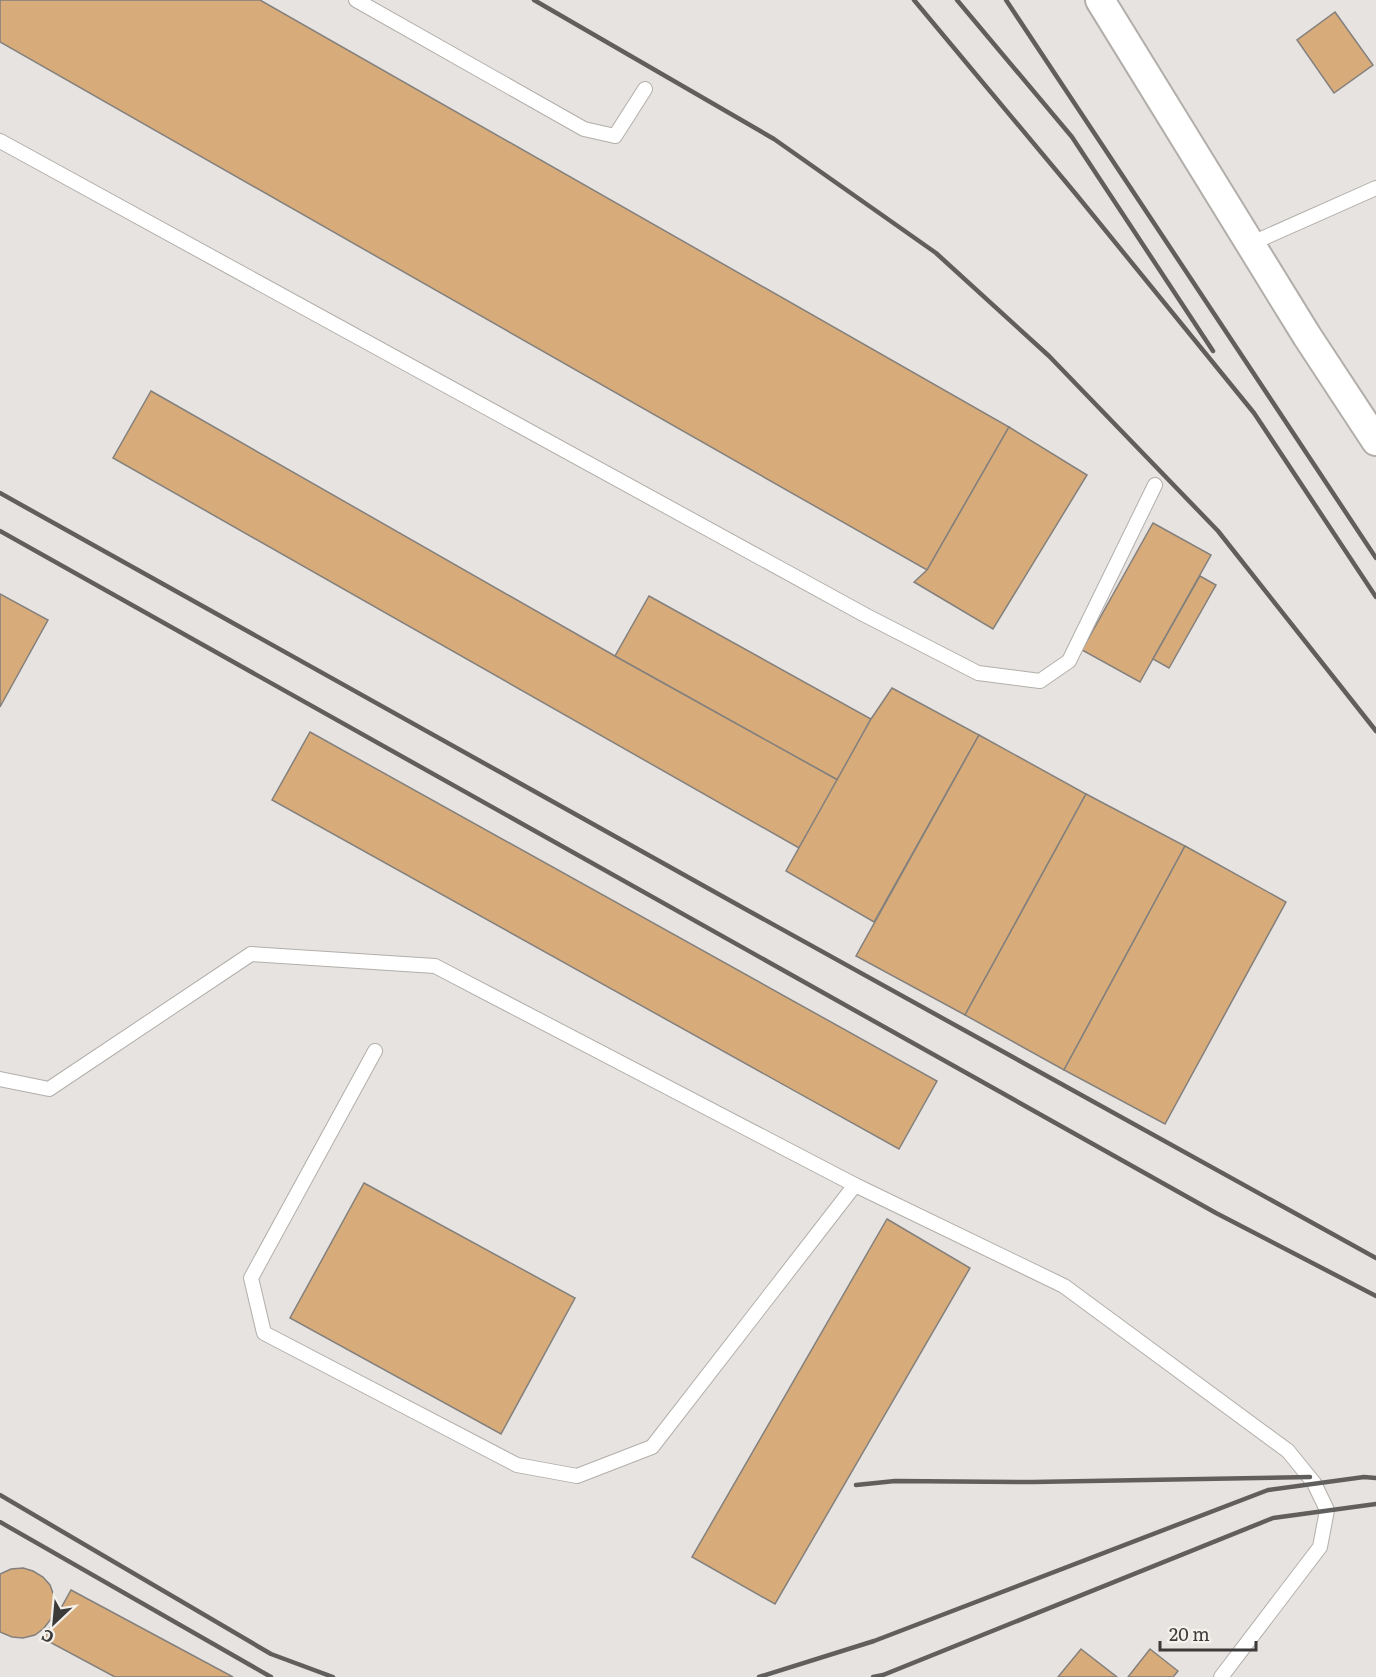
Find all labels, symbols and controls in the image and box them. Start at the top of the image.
north arrow [24,1593,84,1653]
scale bar [1160,1614,1256,1652]
text: 20 m [1169,1620,1210,1647]
text: С [37,1624,57,1651]

